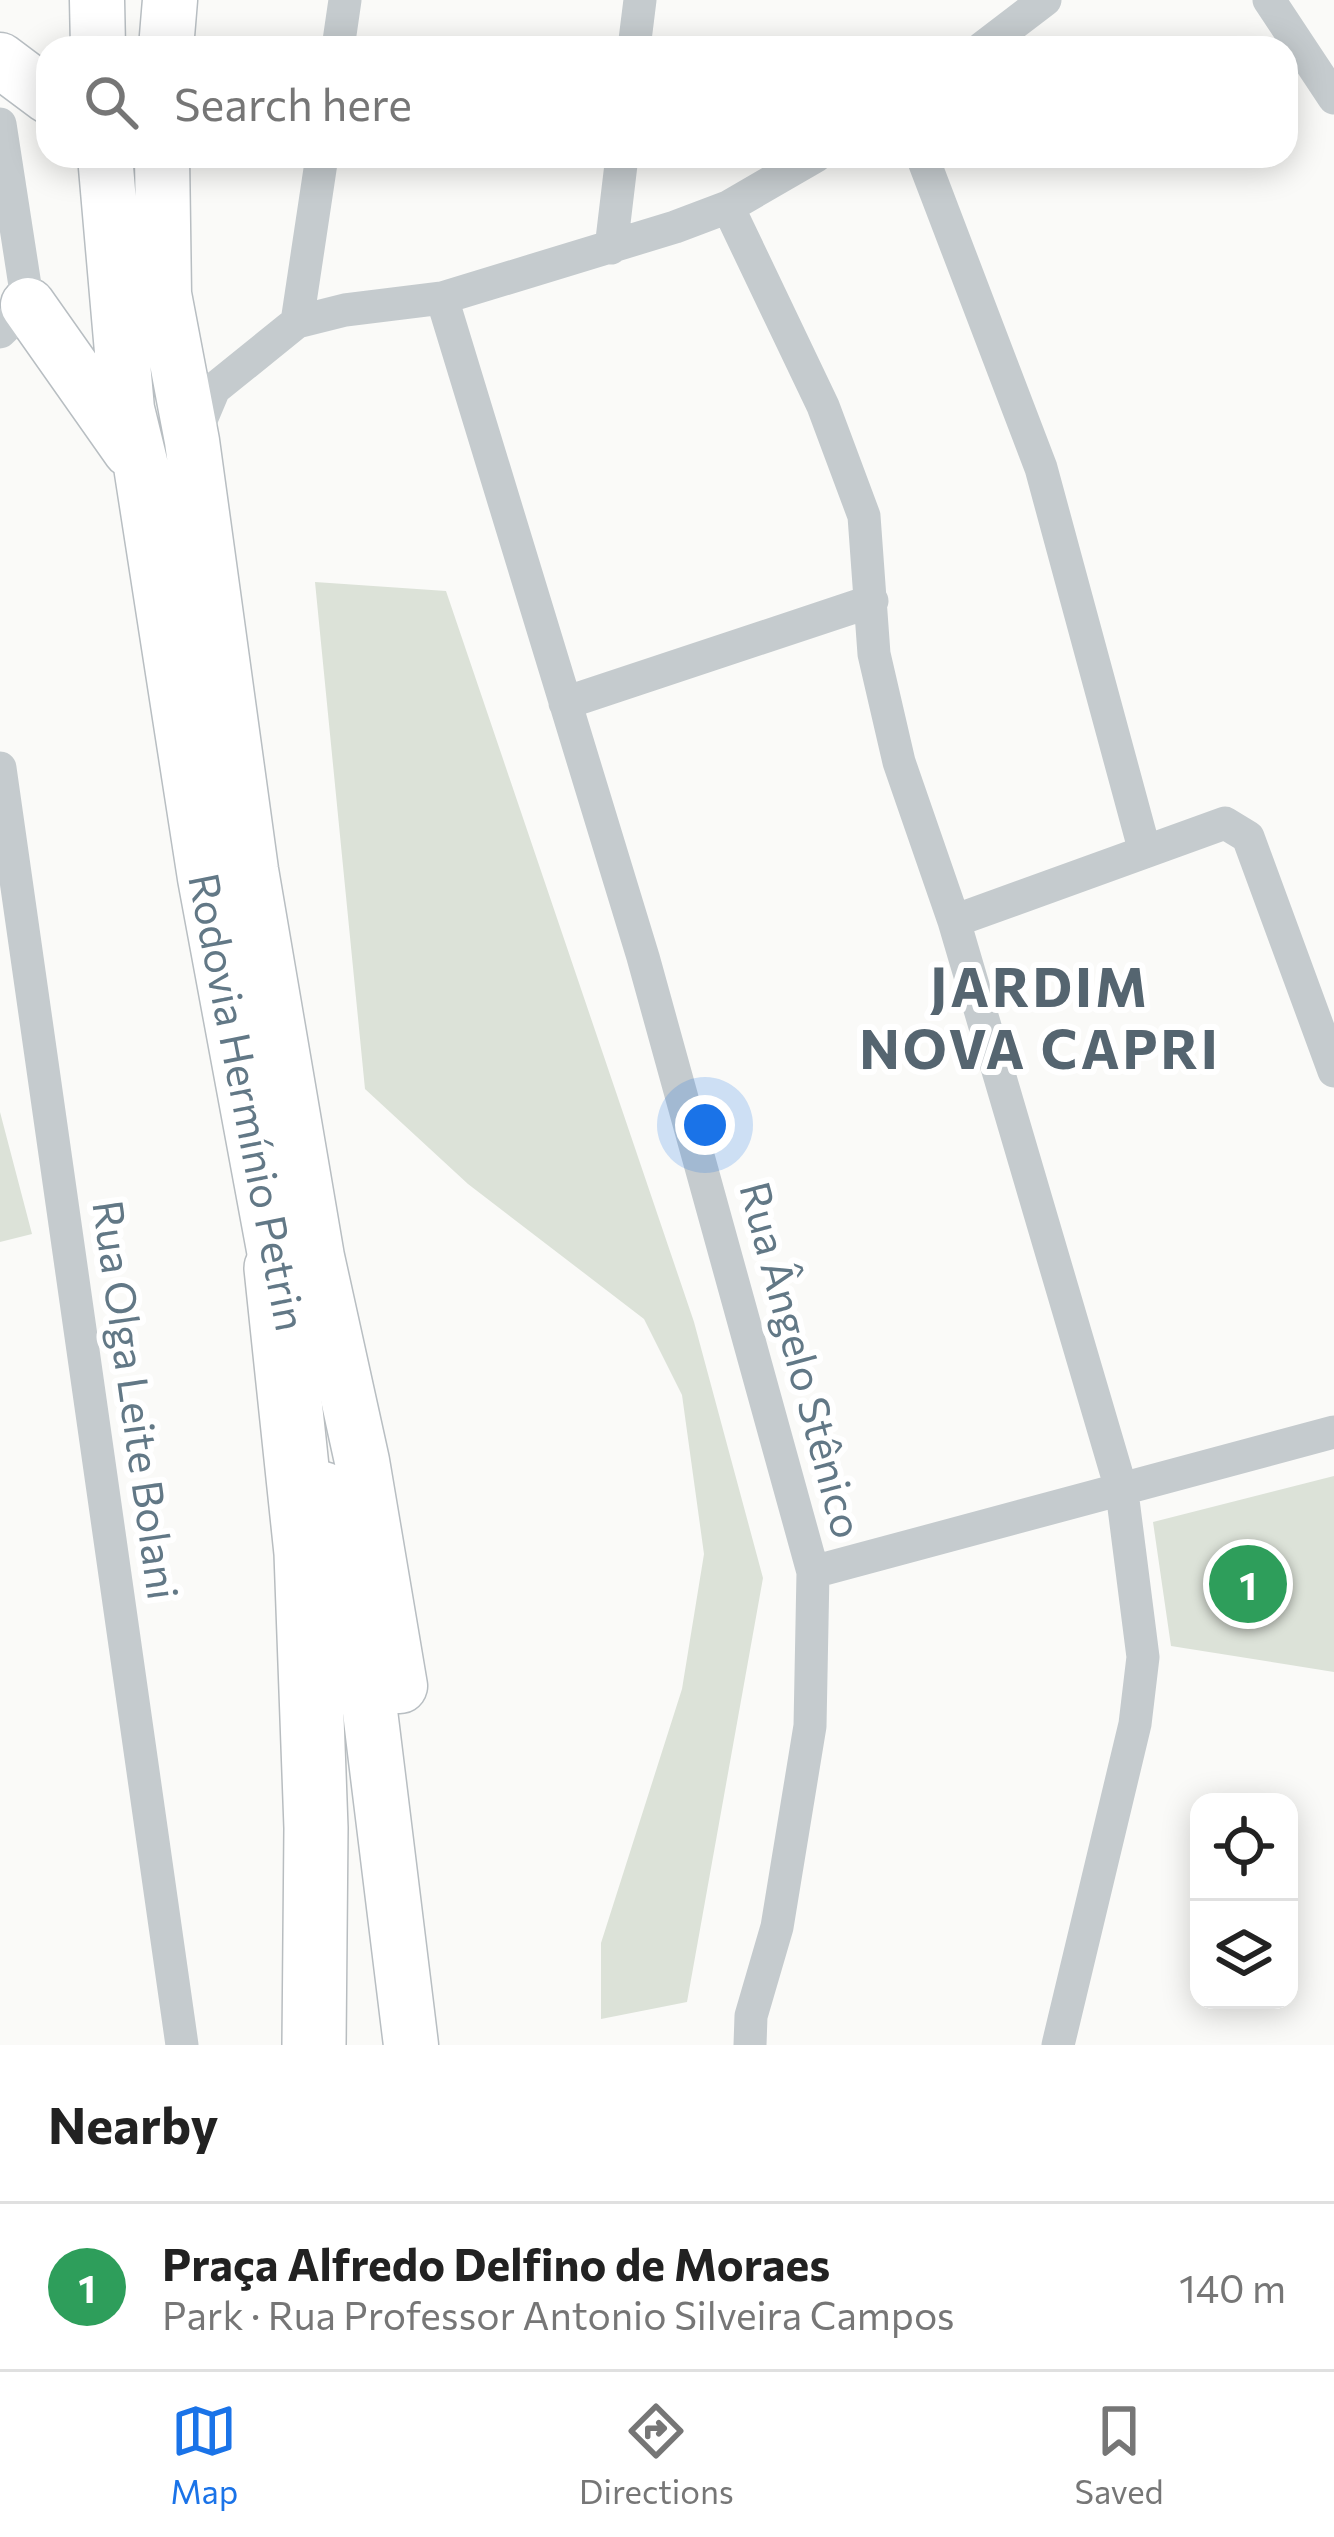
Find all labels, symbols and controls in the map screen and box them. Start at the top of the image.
search box [36,36,1298,168]
icon: search [78,69,144,135]
text: Search here [174,75,412,130]
street label: Rodovia Hermínio Petrin [179,868,319,1335]
district label: JARDIM NOVA CAPRI [859,952,1221,1080]
your location [675,1095,735,1155]
street label: Rua Ângelo Stênico [730,1176,876,1543]
street label: Rua Olga Leite Bolani [83,1197,191,1603]
pin: 1 [1209,1539,1287,1629]
map controls [1190,1793,1298,2009]
button: locate [1190,1793,1298,1901]
button: layers [1190,1901,1298,2009]
text: Nearby [48,2092,218,2155]
text: Praça Alfredo Delfino de Moraes [162,2235,830,2290]
text: 1 [78,2263,96,2311]
text: 140 m [1179,2263,1286,2311]
text: Park · Rua Professor Antonio Silveira Campos [162,2290,955,2338]
tab: Map [170,2398,238,2511]
tab: Directions [579,2398,734,2511]
tab: Saved [1075,2398,1164,2511]

